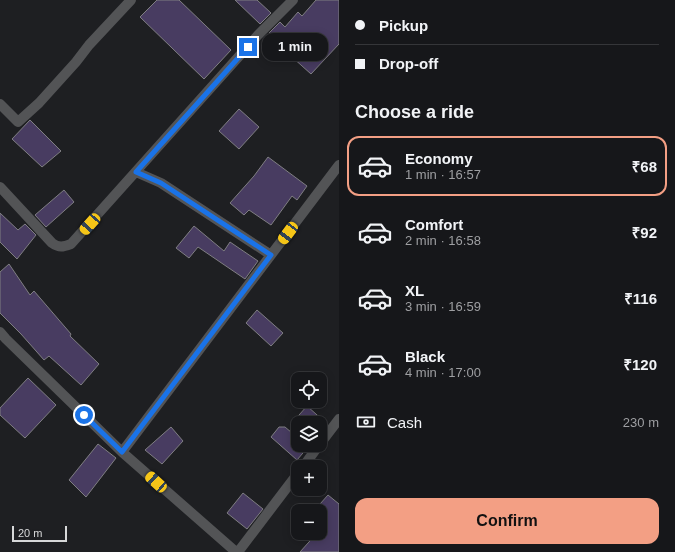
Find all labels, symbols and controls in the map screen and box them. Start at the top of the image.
text: Pickup [379,17,428,34]
callout: 1 min [262,33,328,61]
route end [239,38,257,56]
text: 1 min [278,39,312,54]
text: Drop-off [379,55,438,72]
text: Choose a ride [355,102,474,122]
icon: car [357,148,393,184]
text: Economy [405,150,473,167]
text: ₹68 [632,158,657,175]
text: 1 min · 16:57 [405,167,481,182]
car [78,211,102,237]
icon: car [357,214,393,250]
text: Comfort [405,216,463,233]
car [276,220,300,246]
text: ₹92 [632,224,657,241]
text: 2 min · 16:58 [405,233,481,248]
icon: car [357,280,393,316]
text: XL [405,282,424,299]
text: ₹116 [624,290,657,307]
text: 3 min · 16:59 [405,299,481,314]
icon: car [357,346,393,382]
text: Black [405,348,445,365]
text: ₹120 [623,356,657,373]
text: 4 min · 17:00 [405,365,481,380]
map controls [291,372,327,540]
button: locate [291,372,327,408]
route start [75,406,93,424]
icon: cash [355,411,377,433]
text: Cash [387,414,422,431]
text: 230 m [623,415,659,430]
button: layers [291,416,327,452]
button: + [291,460,327,496]
car [143,470,169,494]
button: Confirm [355,498,659,544]
button: − [291,504,327,540]
scale bar [12,524,67,543]
text: 20 m [18,527,42,539]

